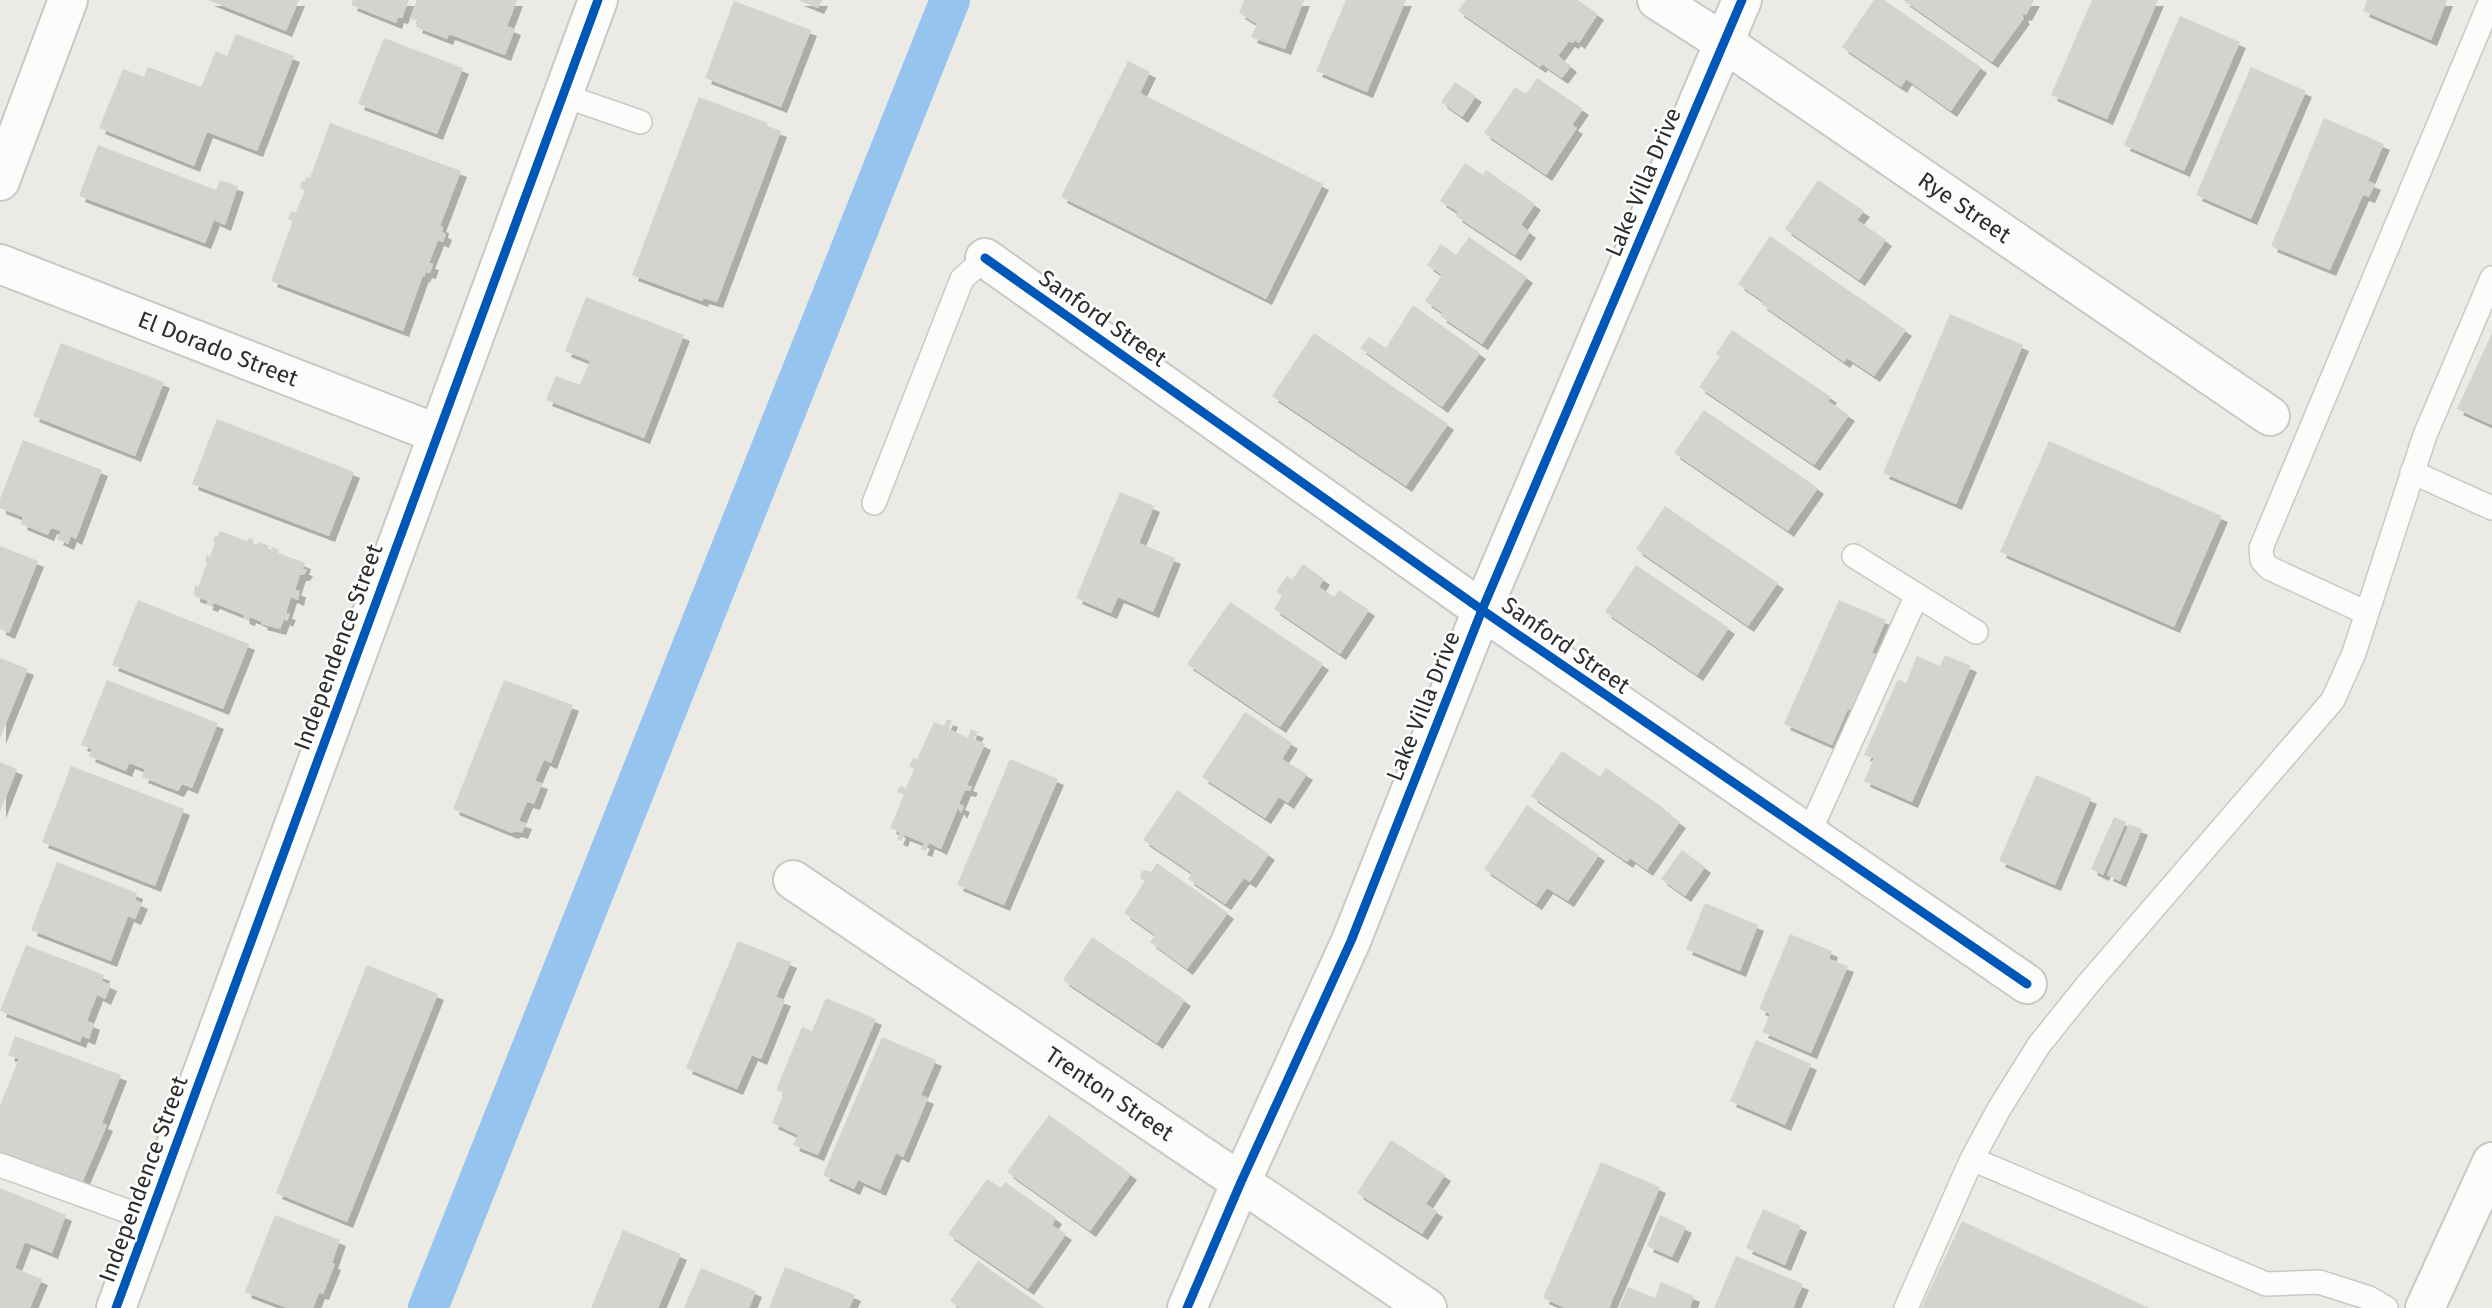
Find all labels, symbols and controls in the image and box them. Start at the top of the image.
street label: Lake Villa Drive [1599,103,1687,261]
street label: Rye Street [1913,166,2017,249]
street label: Sanford Street [1034,264,1173,373]
street label: El Dorado Street [134,305,303,393]
street label: Independence Street [288,539,389,754]
street label: Sanford Street [1497,591,1636,700]
street label: Lake Villa Drive [1380,627,1466,785]
street label: Trenton Street [1040,1040,1180,1147]
street label: Independence Street [93,1071,194,1286]

